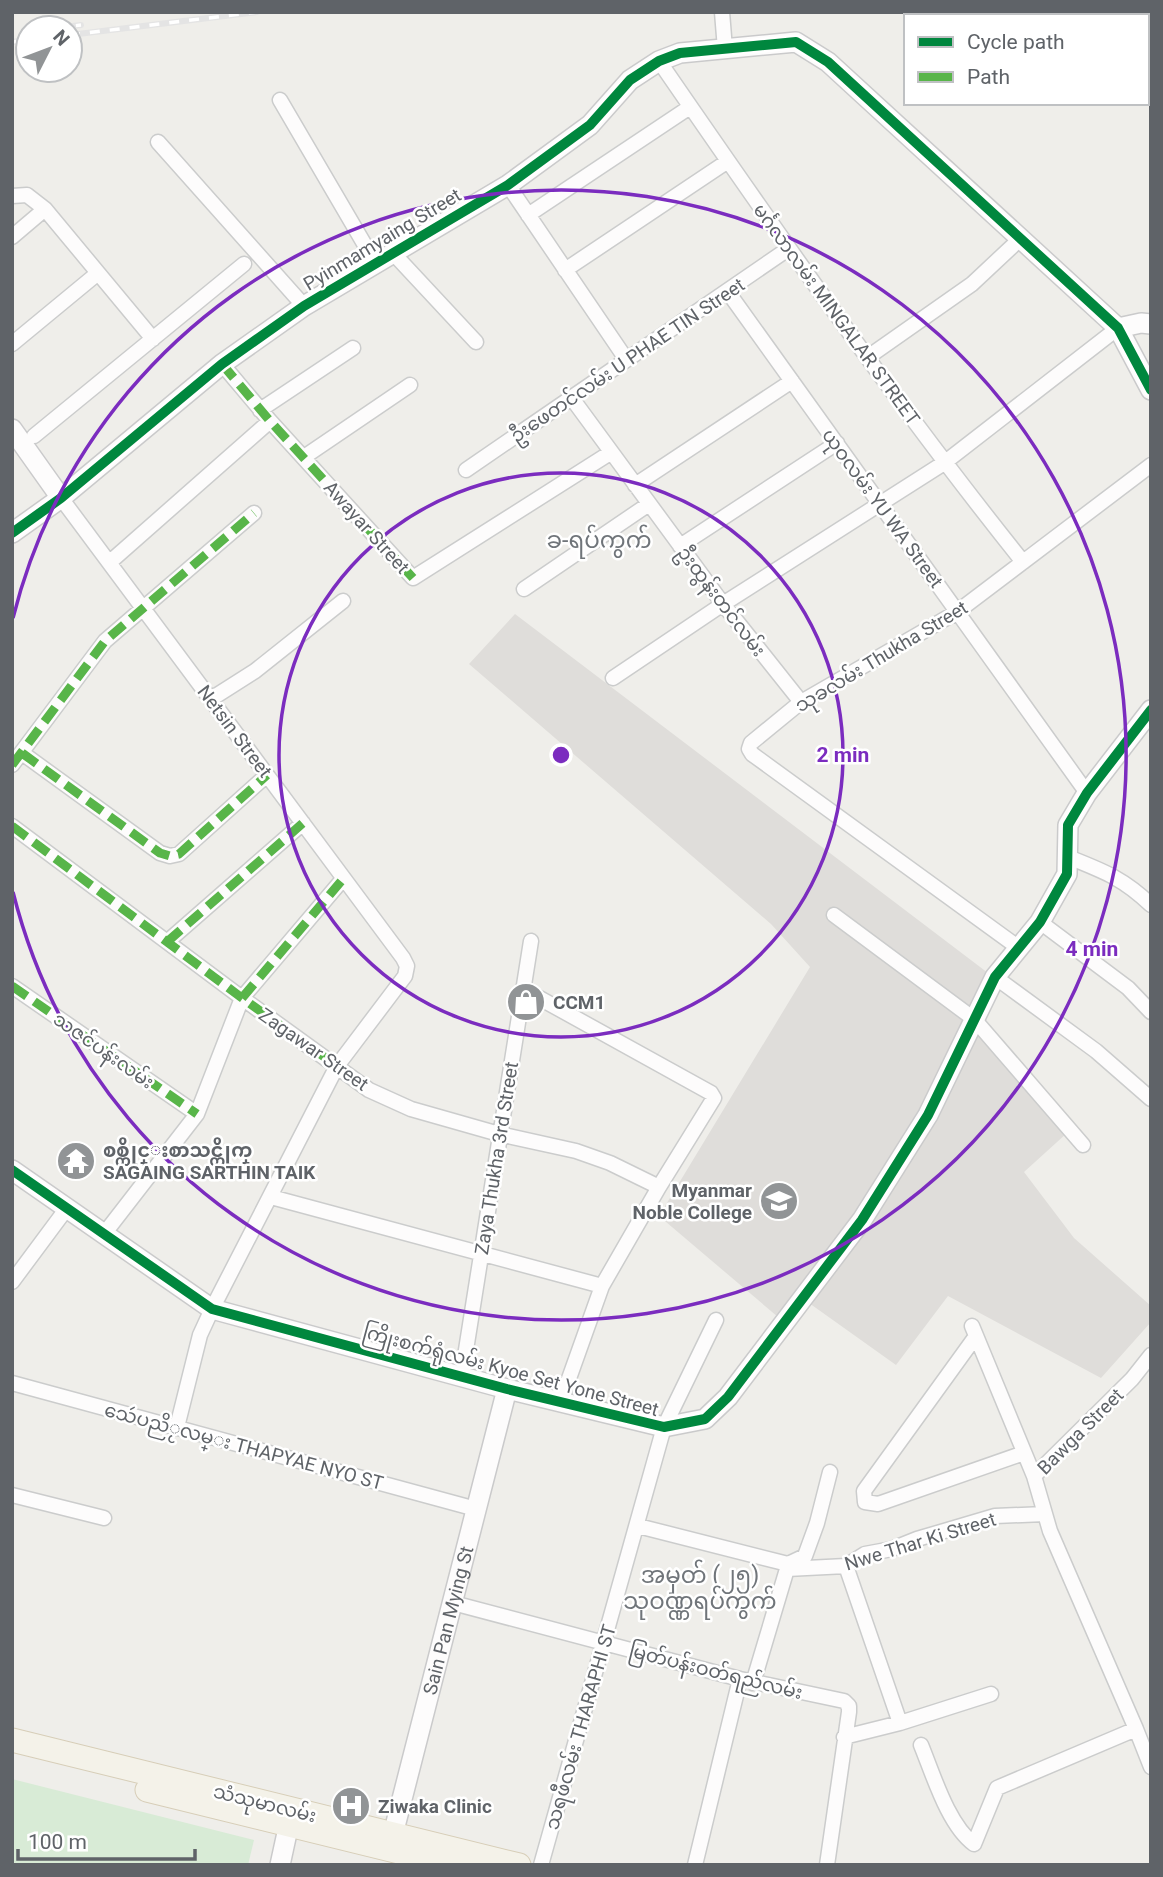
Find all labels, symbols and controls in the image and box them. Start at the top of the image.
north arrow [14,14,84,84]
legend [904,14,1149,105]
text: N [48,25,74,51]
text: Cycle path [967,30,1065,54]
text: Path [967,65,1010,89]
street label: Pyinmamyaing Street [299,183,465,296]
street label: မင်္ဂလာလမ်း MINGALAR STREET [748,197,927,430]
street label: ဦးဖေတင်လမ်း U PHAE TIN Street [504,271,751,451]
street label: ယုဝလမ်း YU WA Street [813,423,950,595]
street label: Awayar Street [319,476,414,579]
district label: ခ-ရပ်ကွက် [546,524,652,559]
street label: ဦးထွန်းတင်လမ်း [669,540,773,664]
street label: သုခလမ်း Thukha Street [789,593,974,721]
street label: Netsin Street [192,681,277,782]
centre of rings [549,743,573,767]
text: 2 min [817,743,869,767]
text: 4 min [1066,937,1118,961]
shop icon: CCM1 [505,981,547,1023]
place label: CCM1 [553,991,605,1014]
street label: Zagawar Street [254,1003,373,1096]
street label: သဇင်ပန်းလမ်း [47,1005,160,1097]
street label: Zaya Thukha 3rd Street [470,1060,523,1256]
place label: စစ္ကိုင္းစာသင္တိုက္ SAGAING SARTHIN TAIK [103,1137,316,1184]
temple icon: စစ္ကိုင္းစာသင္တိုက္ SAGAING SARTHIN TAIK [55,1140,97,1182]
place label: Myanmar Noble College [633,1179,752,1224]
school or university icon: Myanmar Noble College [758,1180,800,1222]
street label: ကြိုးစက်ရုံလမ်း Kyoe Set Yone Street [359,1317,662,1426]
street label: Bawga Street [1033,1384,1128,1479]
street label: သေဴပညိႂလမ္း THAPYAE NYO ST [101,1395,387,1500]
street label: Nwe Thar Ki Street [842,1508,999,1575]
street label: Sain Pan Mying St [418,1544,478,1697]
district label: အမှတ် (၂၅) သုဝဏ္ဏရပ်ကွက် [623,1559,777,1620]
street label: သရဖီလမ်း THARAPHI ST [537,1621,625,1834]
street label: မြတ်ပန်းဝတ်ရည်လမ်း [626,1636,806,1708]
street label: သံသုမာလမ်း [210,1777,319,1832]
hospital icon: Ziwaka Clinic [330,1785,372,1827]
place label: Ziwaka Clinic [378,1795,492,1818]
scale bar [18,1818,194,1862]
text: 100 m [28,1830,87,1854]

